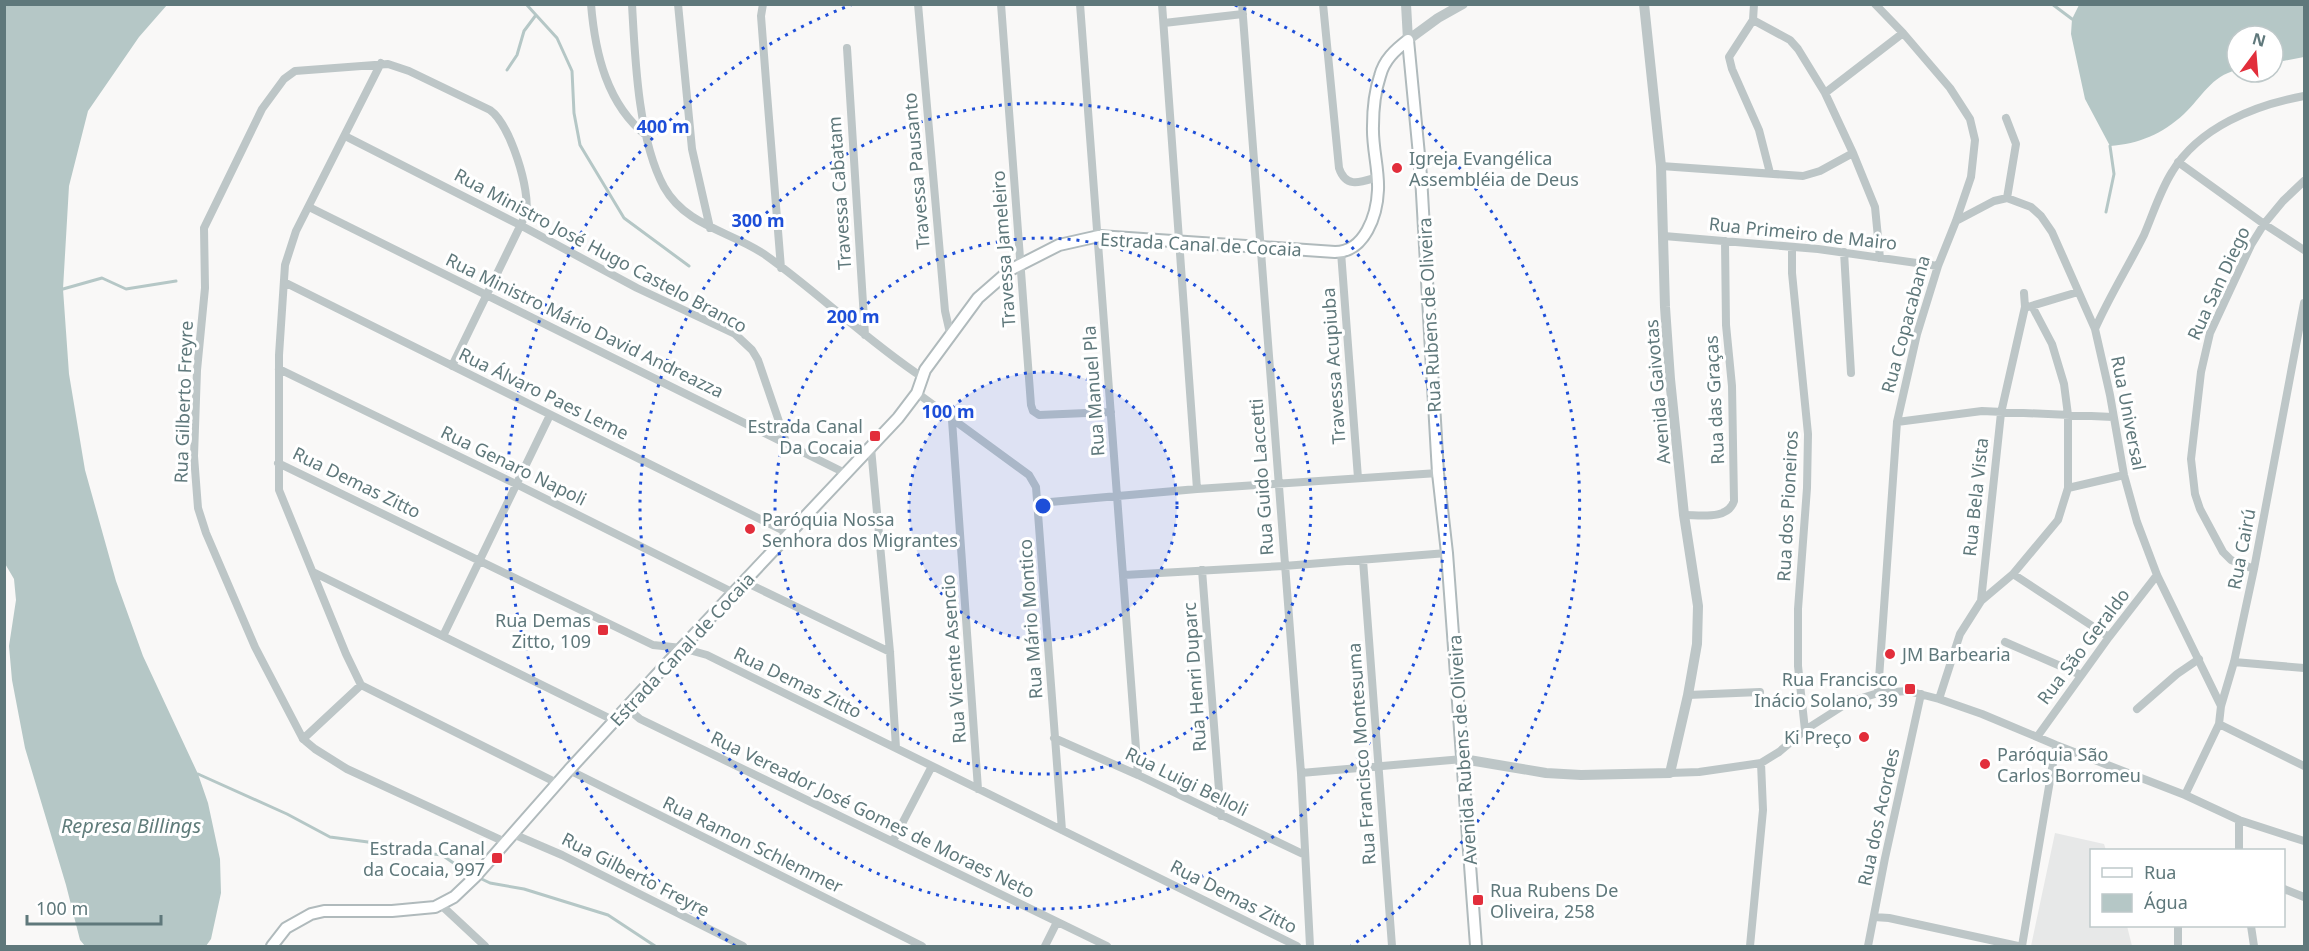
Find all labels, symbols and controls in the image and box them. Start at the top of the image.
north arrow [2225,24,2285,84]
text: N [2250,27,2268,52]
street label: Travessa Pausanto [897,92,935,250]
text: 400 m [636,114,690,138]
street label: Travessa Cabatam [822,116,856,270]
place label: Igreja Evangélica Assembléia de Deus [1409,146,1579,191]
marker: Igreja Evangélica Assembléia de Deus [1390,161,1404,175]
street label: Rua Ministro José Hugo Castelo Branco [450,162,752,338]
street label: Travessa Jameleiro [986,170,1020,328]
text: 300 m [731,208,785,232]
street label: Rua Primeiro de Mairo [1708,211,1898,255]
street label: Rua Rubens de Oliveira [1412,217,1446,413]
street label: Rua San Diego [2181,222,2255,344]
street label: Estrada Canal de Cocaia [1100,227,1302,261]
street label: Rua Ministro Mário David Andreazza [442,247,728,403]
street label: Rua Copacabana [1875,252,1935,396]
street label: Travessa Acupiuba [1316,287,1350,445]
text: 200 m [826,304,880,328]
street label: Avenida Gaivotas [1639,318,1675,466]
street label: Rua Gilberto Freyre [168,320,198,484]
street label: Rua Manuel Pla [1076,325,1110,457]
street label: Rua das Graças [1699,335,1729,465]
street label: Rua Álvaro Paes Leme [455,341,633,445]
street label: Rua Universal [2106,354,2152,472]
street label: Rua Guido Laccetti [1244,398,1278,556]
text: 100 m [921,399,975,423]
place label: Estrada Canal Da Cocaia [748,414,863,459]
street label: Rua Genaro Napoli [437,419,591,511]
marker: Estrada Canal Da Cocaia [868,429,882,443]
street label: Rua dos Pioneiros [1771,430,1803,582]
street label: Rua Bela Vista [1957,437,1993,557]
street label: Rua Demas Zitto [289,441,425,523]
centre of rings [1033,496,1053,516]
place label: Paróquia Nossa Senhora dos Migrantes [762,507,958,552]
street label: Rua Cairú [2221,507,2261,591]
marker: Paróquia Nossa Senhora dos Migrantes [743,522,757,536]
street label: Rua Mário Montico [1012,538,1048,700]
street label: Estrada Canal de Cocaia [604,567,760,731]
street label: Rua Vicente Asencio [935,574,971,744]
street label: Rua São Geraldo [2031,583,2135,709]
street label: Rua Henri Duparc [1177,601,1211,752]
place label: Rua Demas Zitto, 109 [495,608,591,653]
marker: Rua Demas Zitto, 109 [596,623,610,637]
street label: Avenida Rubens de Oliveira [1442,634,1482,866]
street label: Rua Demas Zitto [730,641,866,723]
street label: Rua Francisco Montesuma [1341,642,1381,866]
place label: JM Barbearia [1900,642,2011,666]
marker: JM Barbearia [1883,647,1897,661]
place label: Rua Francisco Inácio Solano, 39 [1754,667,1898,712]
marker: Rua Francisco Inácio Solano, 39 [1903,682,1917,696]
street label: Rua Vereador José Gomes de Moraes Neto [707,725,1039,903]
place label: Ki Preço [1784,725,1852,749]
marker: Ki Preço [1857,730,1871,744]
street label: Rua Luigi Belloli [1122,741,1252,821]
place label: Paróquia São Carlos Borromeu [1997,742,2141,787]
street label: Rua dos Acordes [1852,746,1904,888]
marker: Paróquia São Carlos Borromeu [1978,757,1992,771]
street label: Rua Ramon Schlemmer [659,790,848,898]
water label: Represa Billings [61,812,201,839]
street label: Rua Gilberto Freyre [558,826,714,922]
place label: Estrada Canal da Cocaia, 997 [363,836,485,881]
legend [2090,849,2285,927]
marker: Estrada Canal da Cocaia, 997 [490,851,504,865]
street label: Rua Demas Zitto [1166,854,1302,938]
text: Rua [2144,860,2176,884]
place label: Rua Rubens De Oliveira, 258 [1490,878,1618,923]
scale bar [27,888,160,926]
text: Água [2144,890,2188,914]
marker: Rua Rubens De Oliveira, 258 [1471,893,1485,907]
text: 100 m [36,896,88,920]

